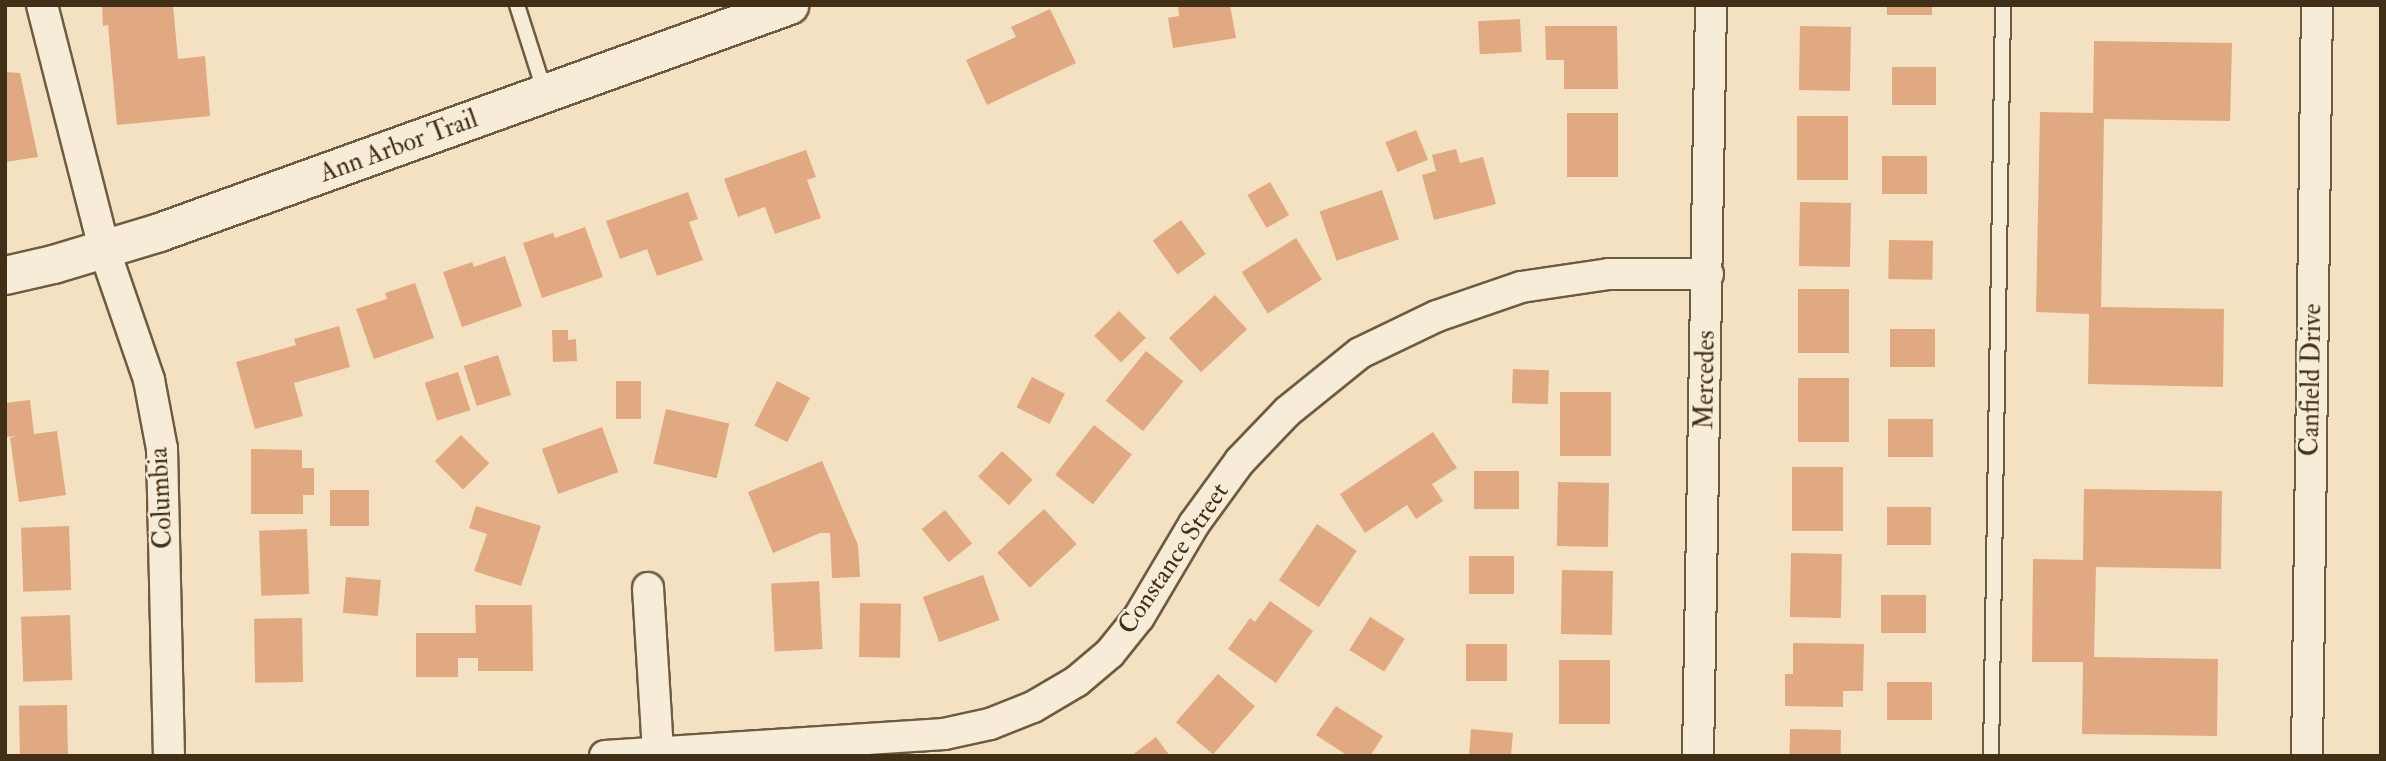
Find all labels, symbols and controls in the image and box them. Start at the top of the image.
street label: Ann Arbor Trail [316,104,482,190]
street label: Canfield Drive [2295,303,2329,457]
street label: Mercedes [1690,330,1722,430]
street label: Columbia [144,446,180,550]
street label: Constance Street [1112,477,1236,641]

